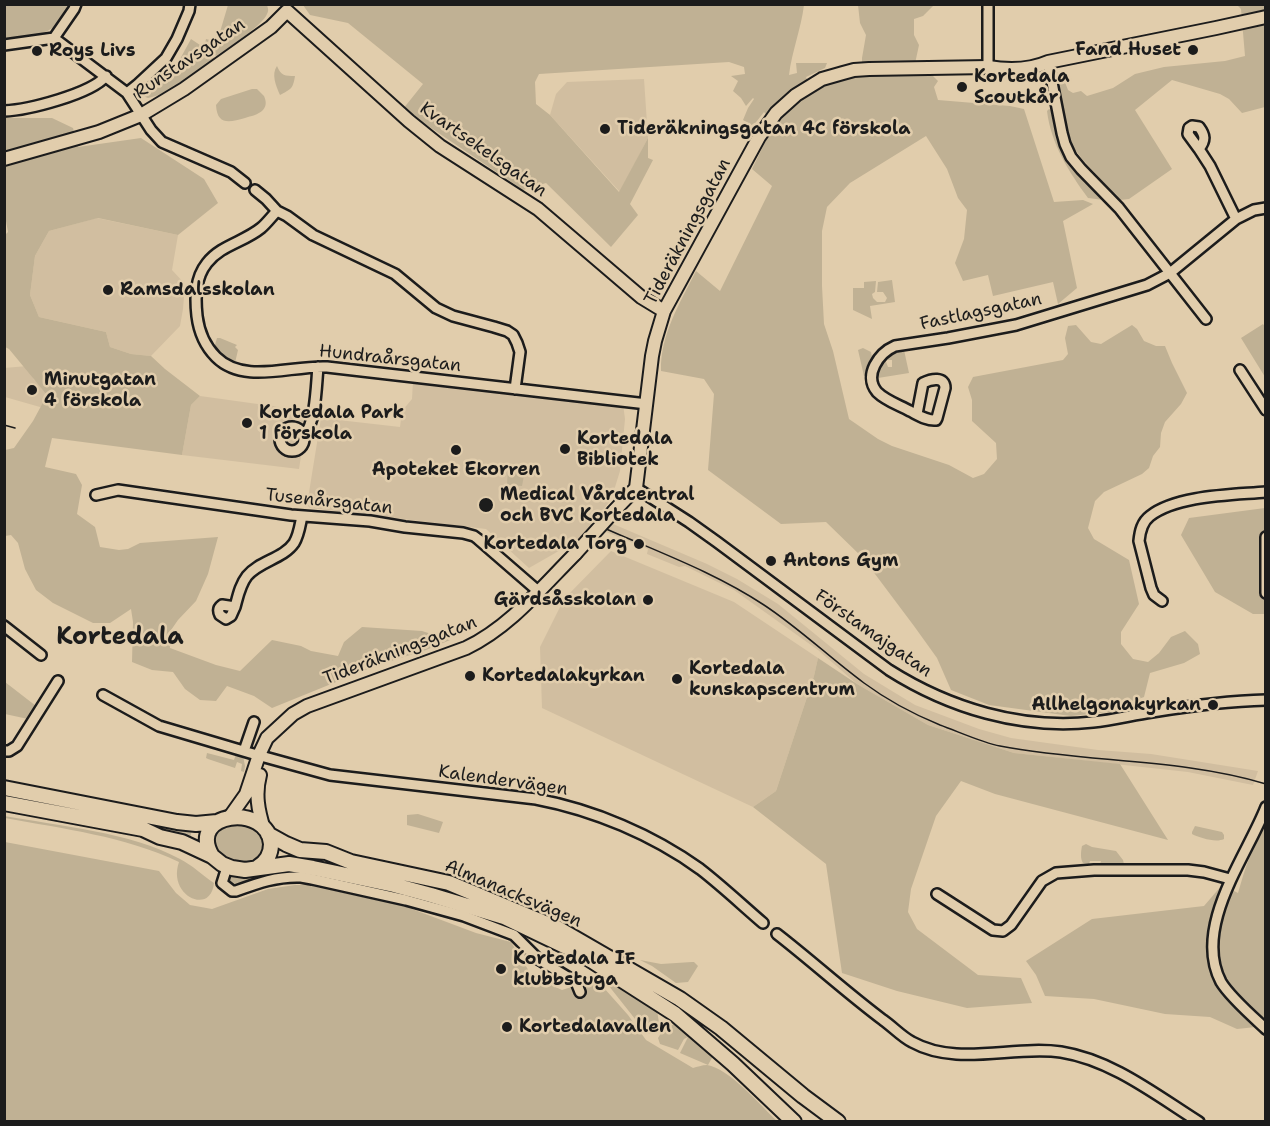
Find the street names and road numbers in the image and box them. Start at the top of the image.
street label: Runstavsgatan [130,14,250,104]
street label: Kvartsekelsgatan [415,98,551,202]
street label: Tideräkningsgatan [640,155,736,309]
street label: Fastlagsgatan [918,289,1044,335]
street label: Hundraårsgatan [318,341,462,377]
street label: Tusenårsgatan [264,485,394,519]
street label: Förstamajgatan [810,586,936,682]
street label: Tideräkningsgatan [320,612,480,690]
street label: Kalendervägen [437,761,569,801]
street label: Almanacksvägen [441,855,585,933]

